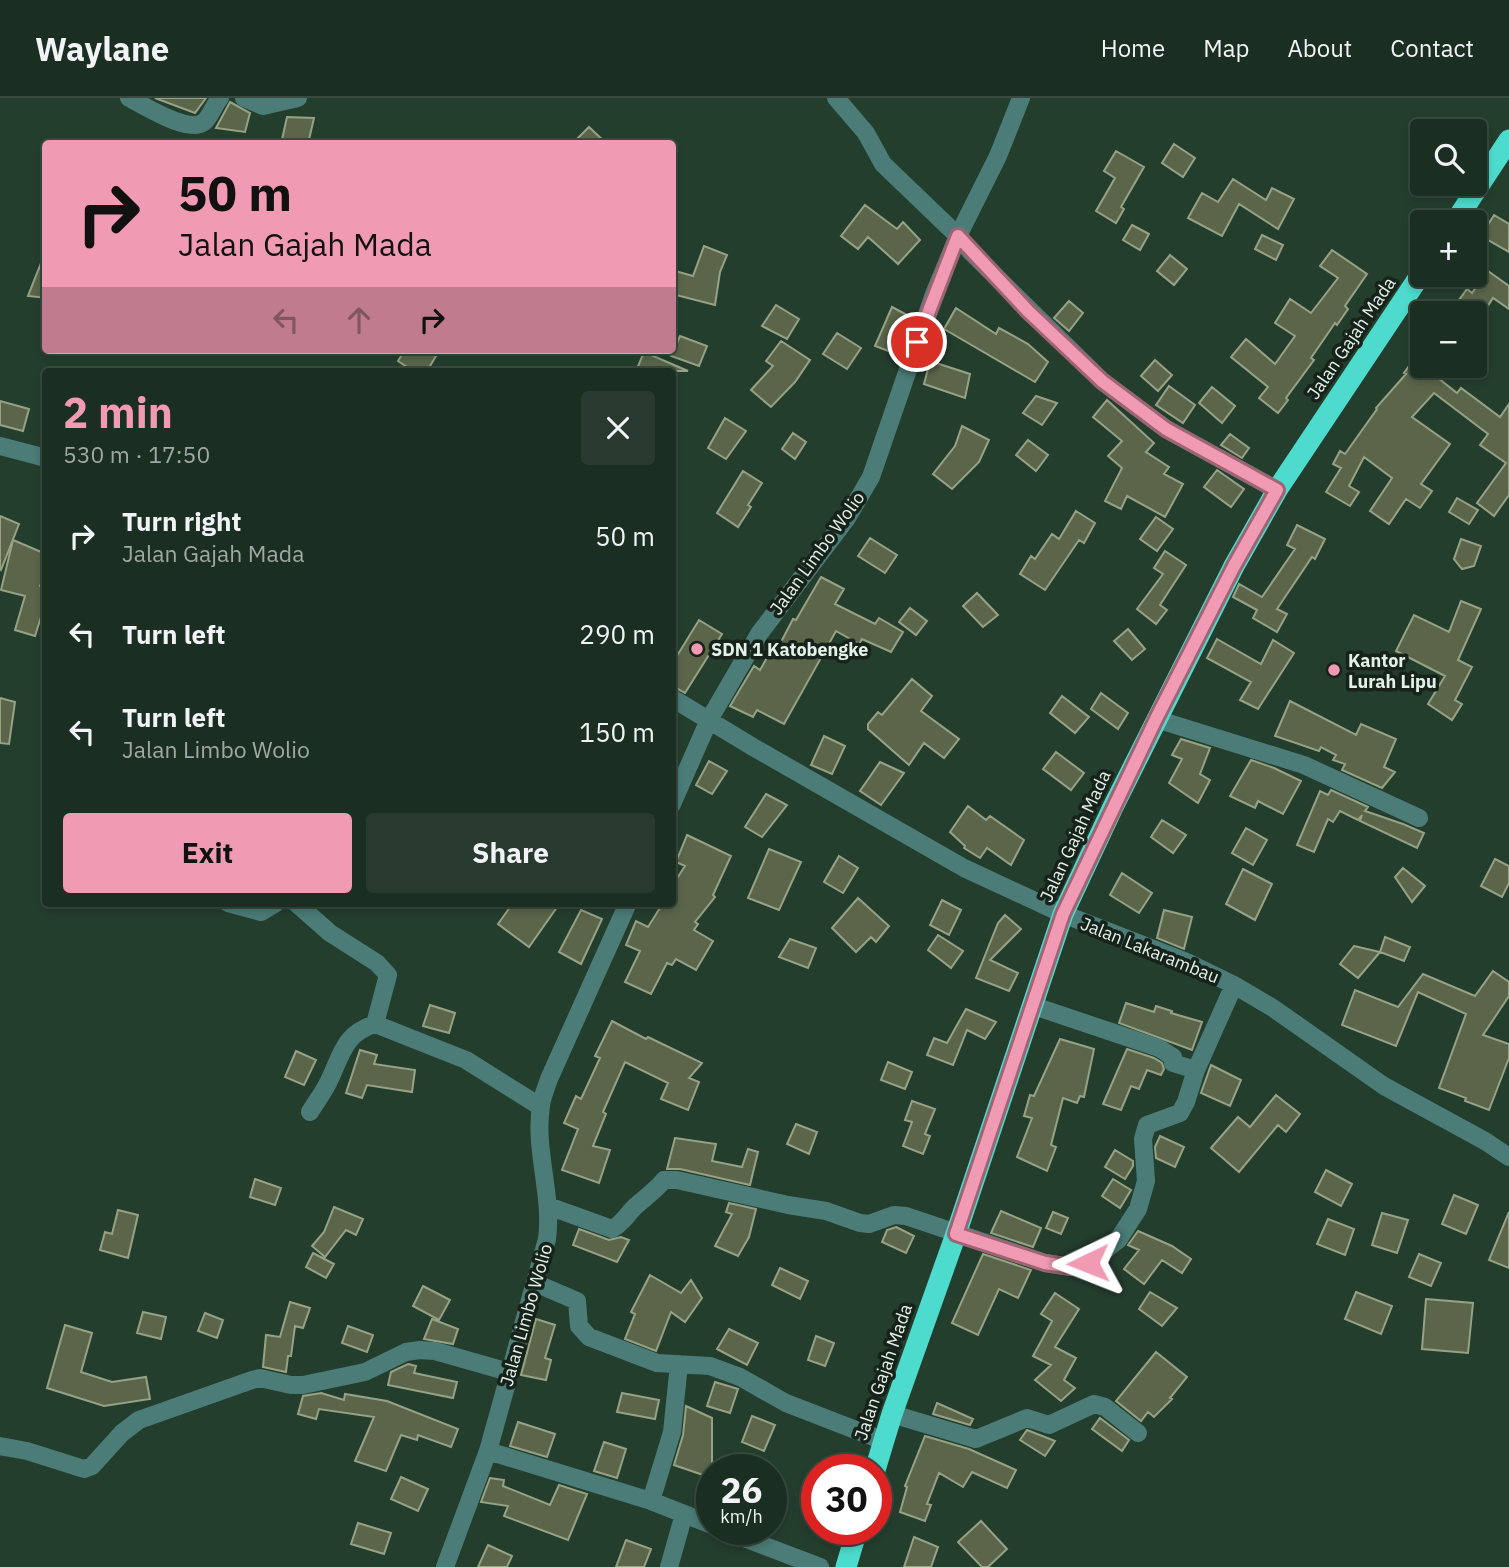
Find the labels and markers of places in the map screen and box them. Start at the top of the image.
pin [887,312,947,372]
place label: SDN 1 Katobengke [711,638,868,661]
marker: SDN 1 Katobengke [689,641,705,657]
place label: Kantor Lurah Lipu [1348,649,1437,693]
marker: Kantor Lurah Lipu [1326,662,1342,678]

